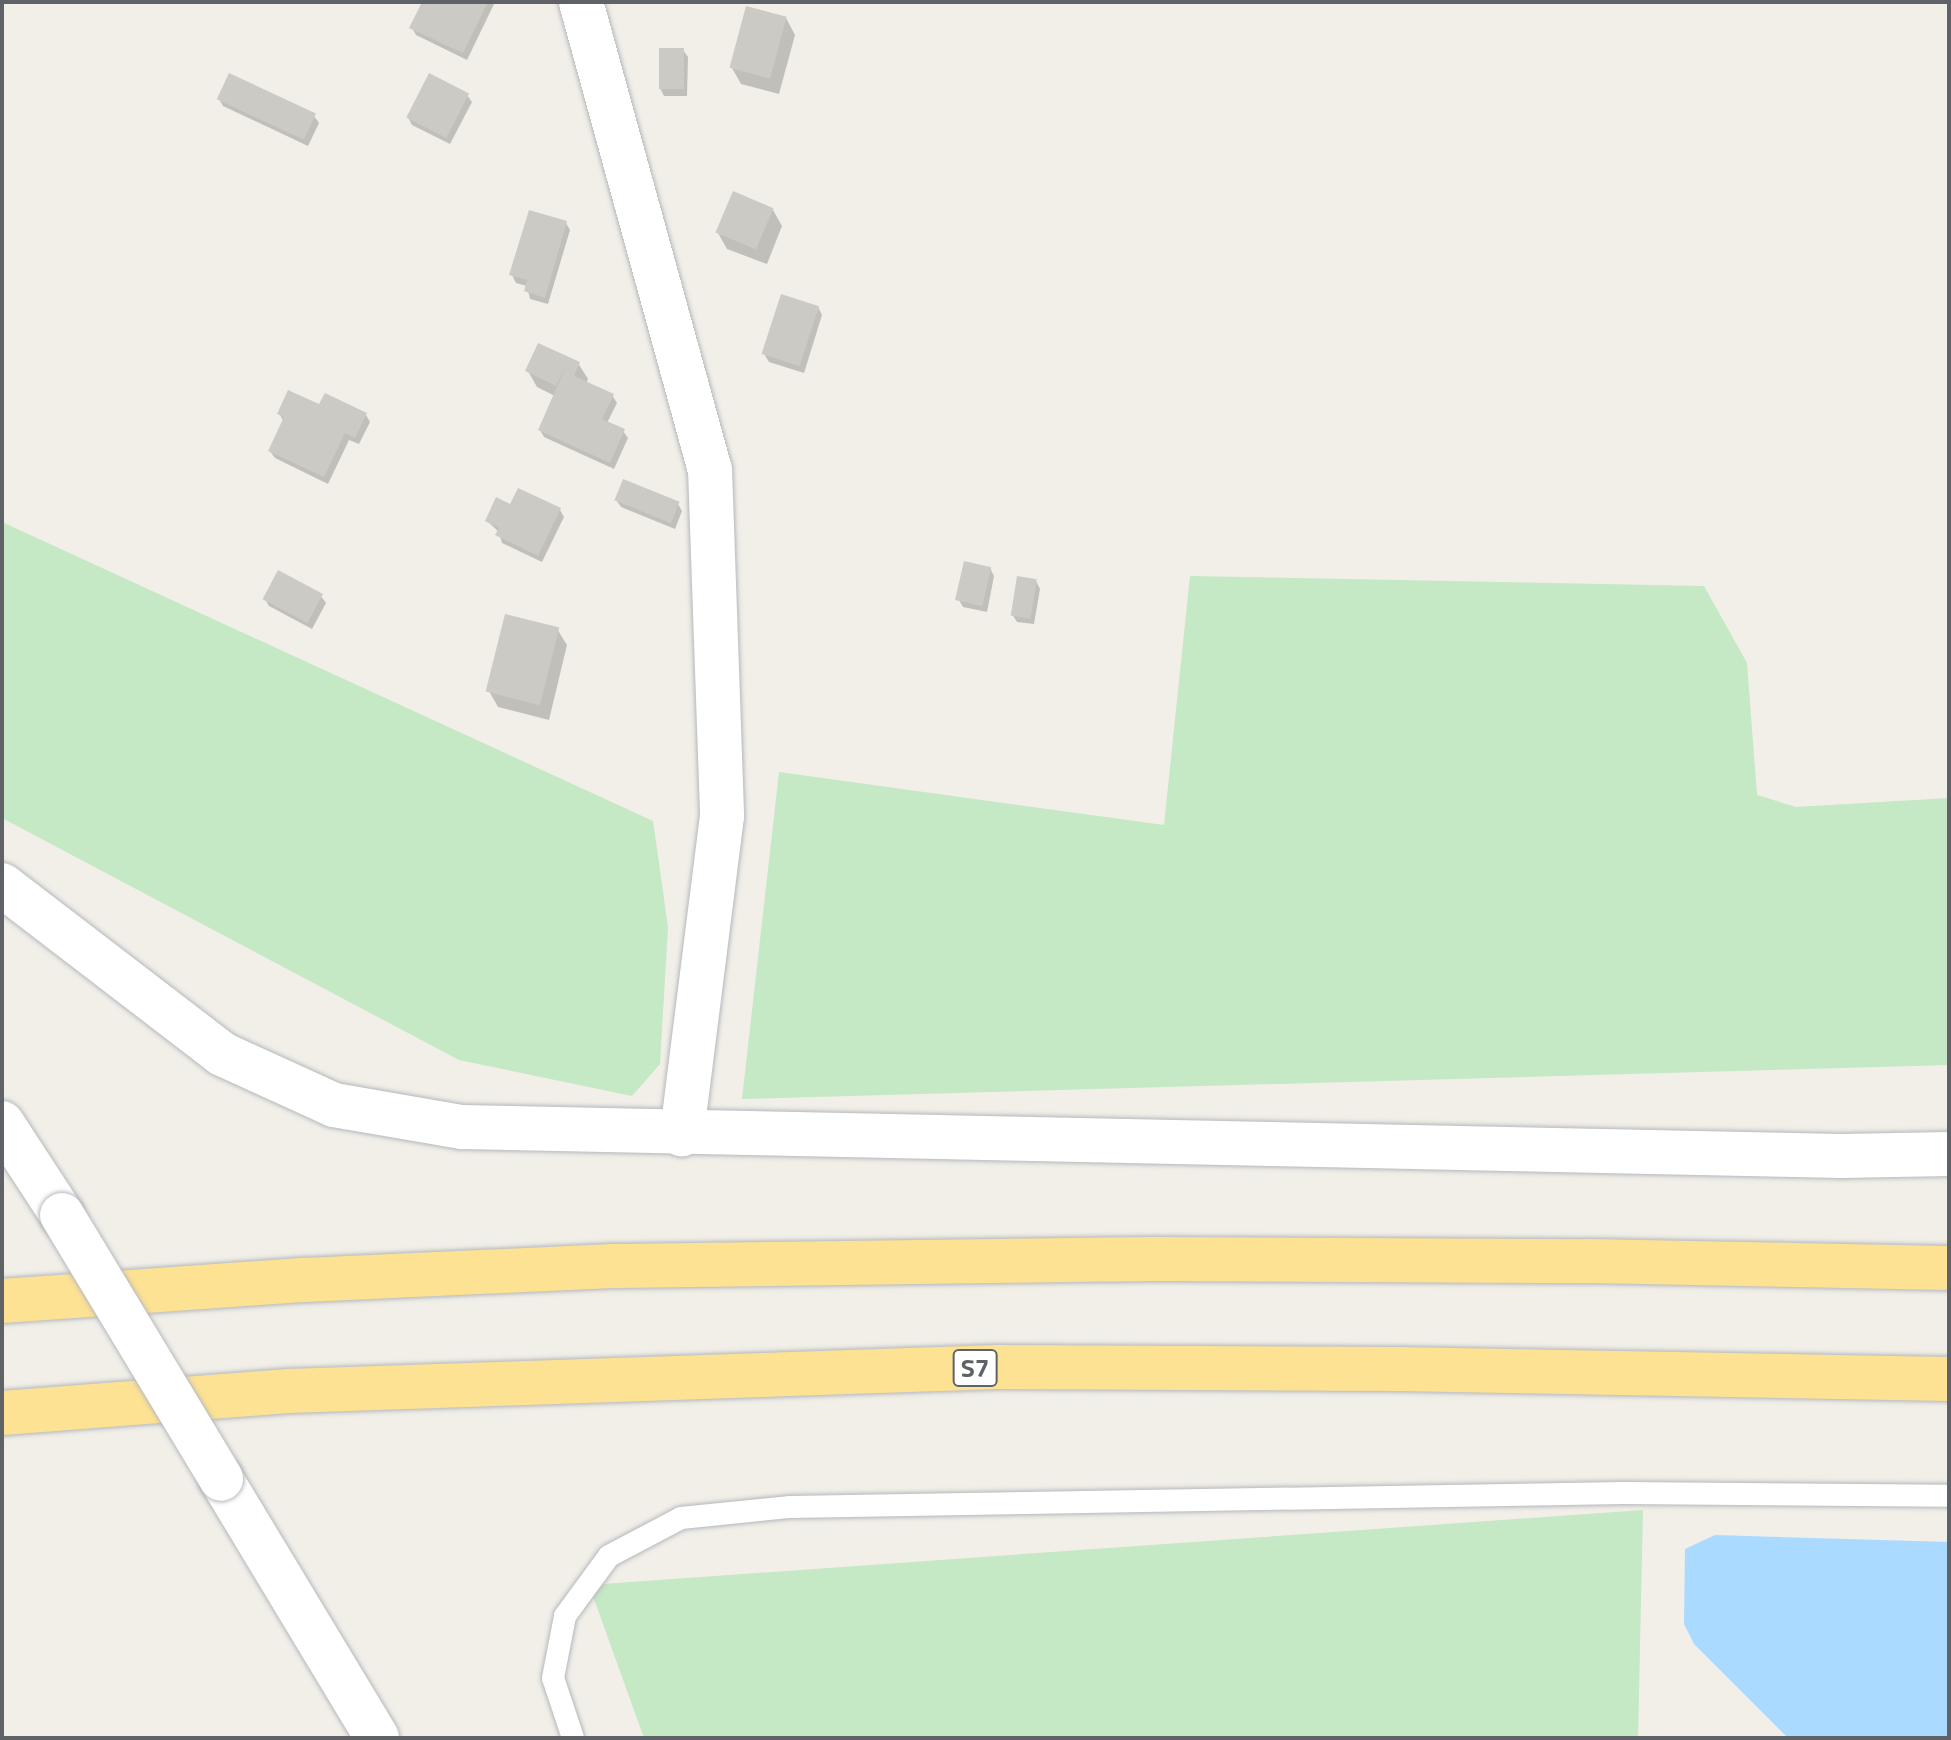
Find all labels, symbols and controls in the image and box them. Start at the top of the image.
road number: S7 [951,1346,999,1390]

